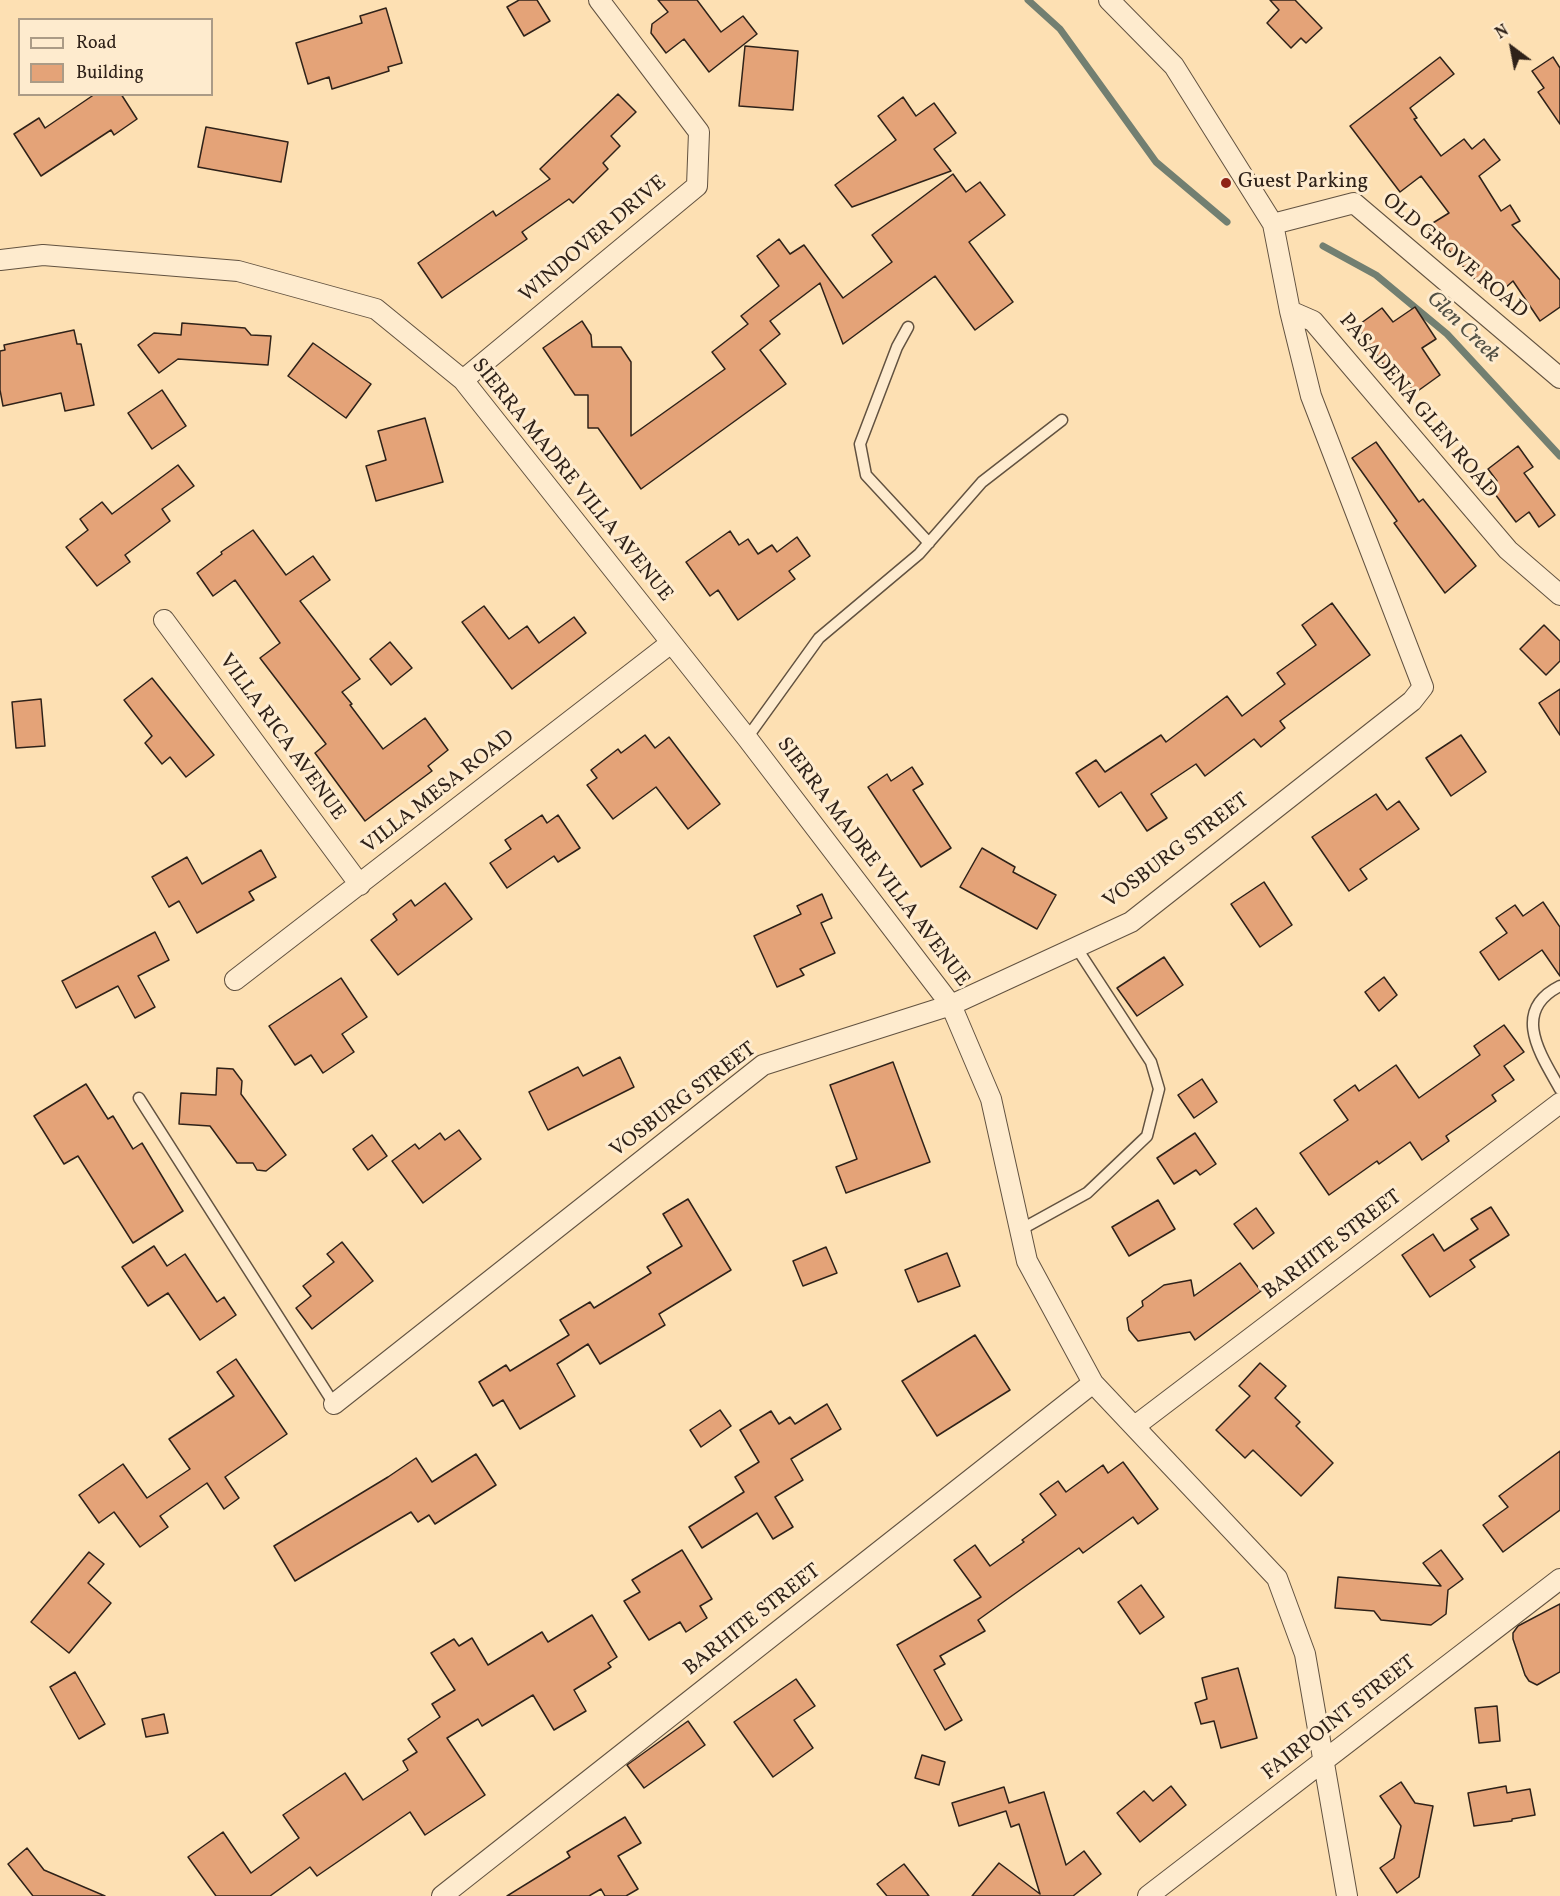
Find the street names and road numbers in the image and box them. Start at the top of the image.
street label: WINDOVER DRIVE [515,171,673,309]
street label: OLD GROVE ROAD [1376,189,1532,325]
street label: PASADENA GLEN ROAD [1332,310,1502,504]
street label: SIERRA MADRE VILLA AVENUE [465,354,677,608]
street label: VILLA RICA AVENUE [212,650,350,826]
street label: VILLA MESA ROAD [358,726,520,860]
street label: SIERRA MADRE VILLA AVENUE [770,733,974,993]
street label: VOSBURG STREET [1099,789,1255,915]
street label: VOSBURG STREET [606,1038,762,1164]
street label: BARHITE STREET [1259,1186,1407,1306]
street label: BARHITE STREET [680,1560,826,1682]
street label: FAIRPOINT STREET [1258,1651,1422,1787]

